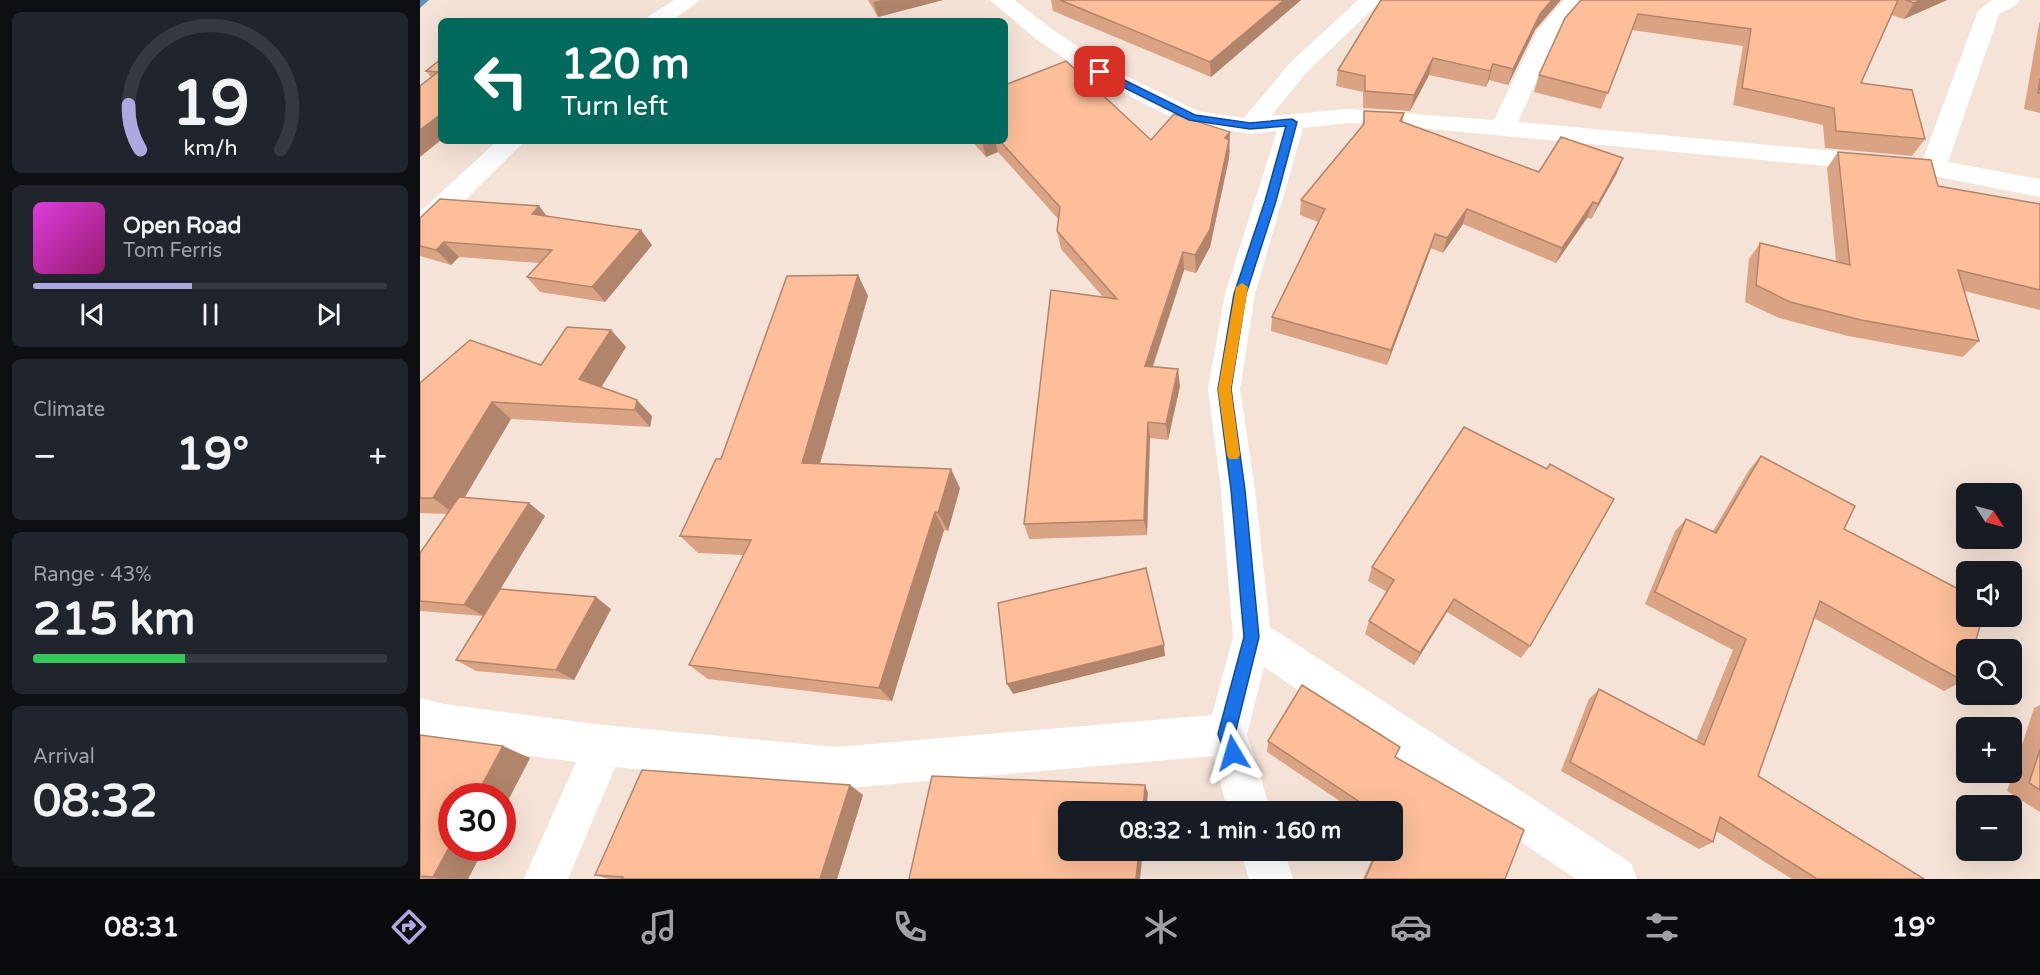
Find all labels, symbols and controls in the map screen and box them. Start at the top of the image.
text: 120 m [561,39,690,90]
icon: left [462,42,540,120]
pin [1074,46,1125,97]
icon: arrive [1083,55,1116,88]
text: 19 [171,67,249,142]
text: Turn left [561,90,668,123]
text: km/h [183,135,237,161]
text: Open Road [123,213,241,239]
text: Tom Ferris [123,239,222,263]
icon: previous [76,298,109,331]
icon: pause [194,298,227,331]
icon: next [312,298,345,331]
text: Climate [33,398,105,422]
text: 19° [176,428,249,482]
text: − [33,437,57,476]
text: + [368,437,387,476]
north arrow [1956,483,2022,549]
map controls [1956,483,2022,861]
button: sound [1956,561,2022,627]
text: Range · 43% [33,563,152,587]
text: 215 km [33,593,195,647]
button: search [1956,639,2022,705]
button: + [1956,717,2022,783]
position arrow [1201,721,1265,785]
text: Arrival [33,745,95,769]
text: 08:32 [33,775,158,829]
speed limit sign: 30 [438,783,516,861]
button: − [1956,795,2022,861]
text: 08:32 · 1 min · 160 m [1120,818,1341,844]
icon: directions [388,906,430,948]
icon: music [638,906,680,948]
icon: phone [889,906,931,948]
icon: climate [1140,906,1182,948]
icon: car [1390,906,1432,948]
icon: filters [1641,906,1683,948]
text: 08:31 [104,911,179,944]
text: 19° [1892,911,1936,944]

